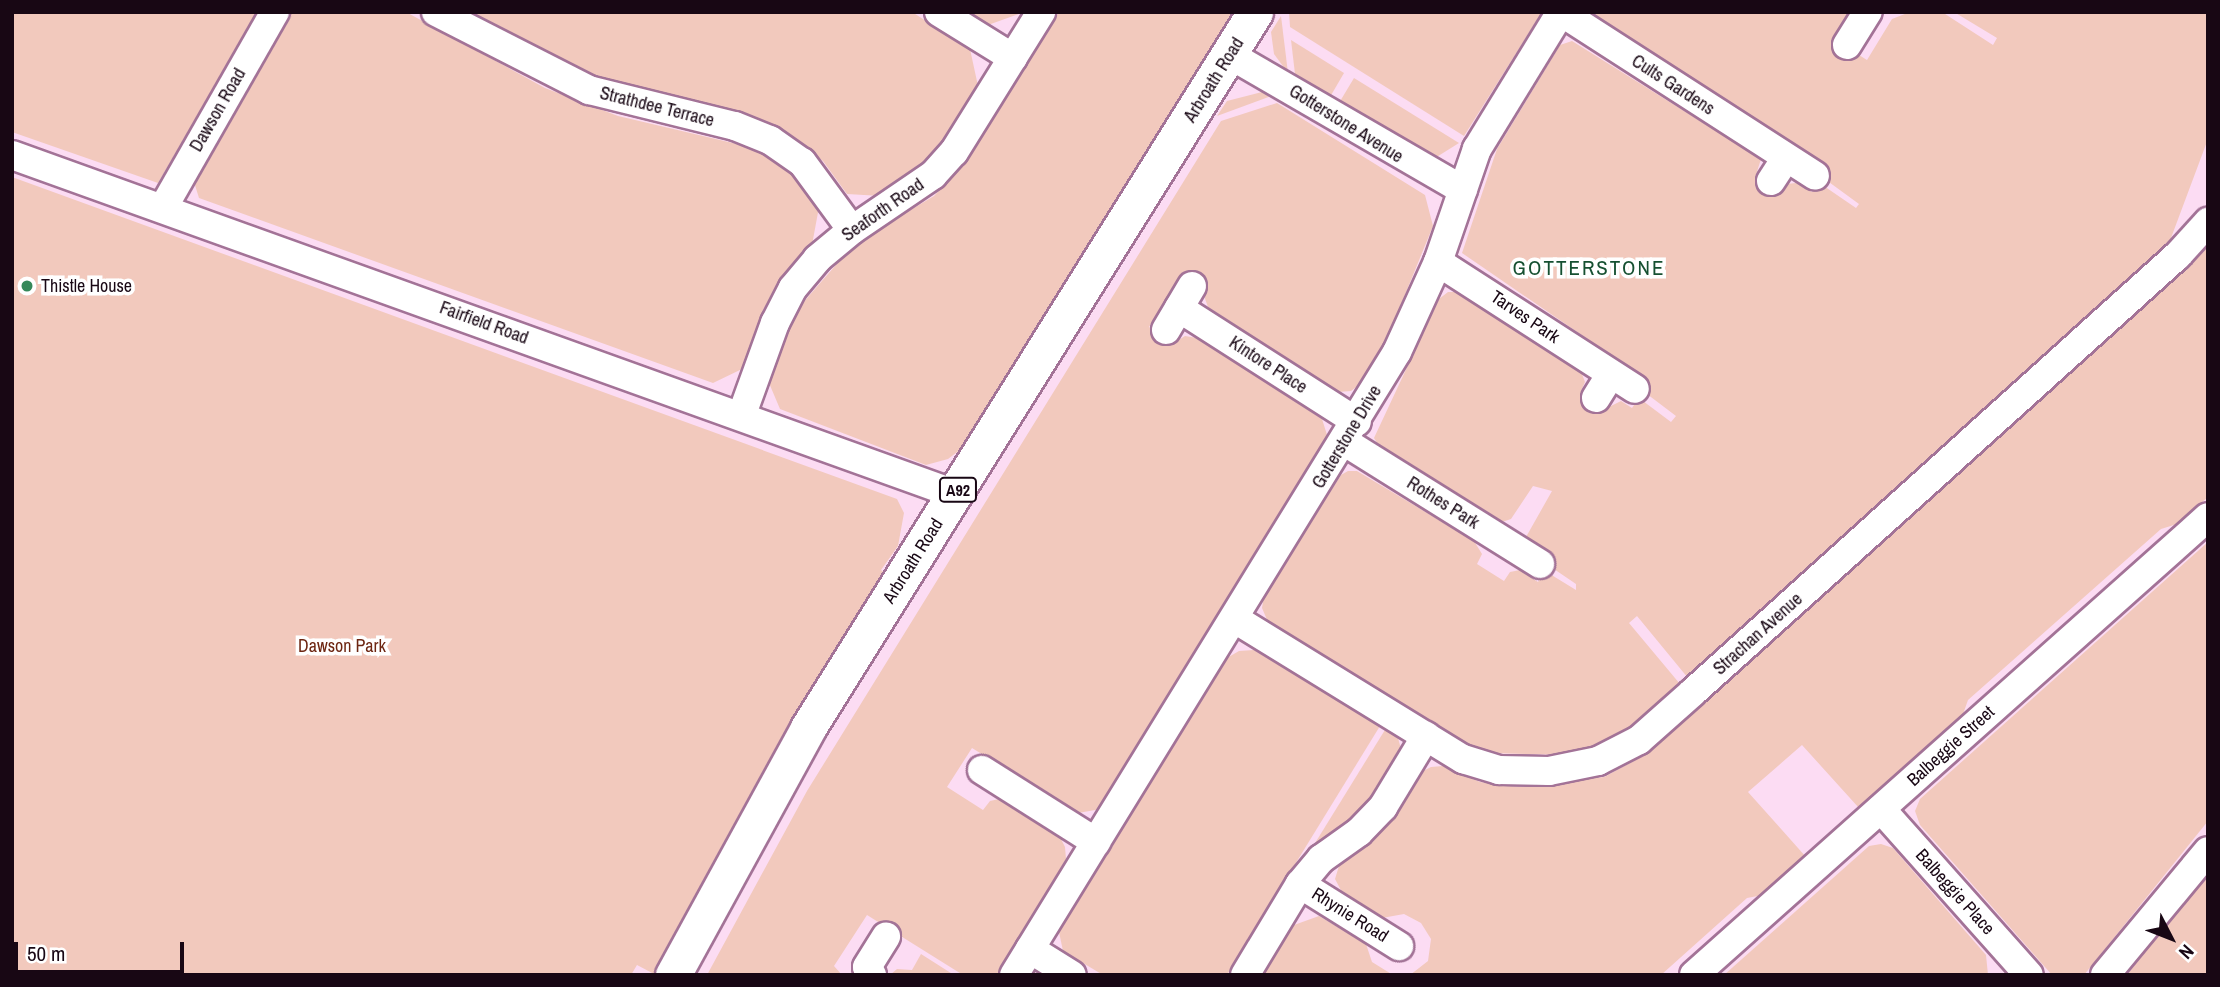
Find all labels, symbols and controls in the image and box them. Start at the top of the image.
street label: Arbroath Road [1179,34,1249,126]
street label: Cults Gardens [1628,50,1718,120]
street label: Dawson Road [185,64,251,156]
street label: Gotterstone Avenue [1285,80,1407,168]
street label: Strathdee Terrace [597,82,717,132]
street label: Seaforth Road [838,174,928,246]
district label: GOTTERSTONE [1514,255,1664,281]
place label: Thistle House [41,275,132,297]
marker: Thistle House [19,278,35,294]
street label: Tarves Park [1487,286,1563,348]
street label: Fairfield Road [437,297,531,349]
street label: Kintore Place [1225,332,1311,398]
street label: Gotterstone Drive [1308,382,1386,492]
street label: Rothes Park [1403,472,1483,534]
road number: A92 [939,477,977,503]
street label: Arbroath Road [878,515,948,607]
street label: Strachan Avenue [1709,588,1807,680]
park label: Dawson Park [298,635,386,657]
street label: Balbeggie Street [1903,701,1999,791]
street label: Balbeggie Place [1911,845,1999,939]
street label: Rhynie Road [1308,883,1392,947]
north arrow [2136,903,2206,973]
scale bar [18,928,187,972]
text: 50 m [27,939,65,968]
text: N [2173,939,2200,965]

